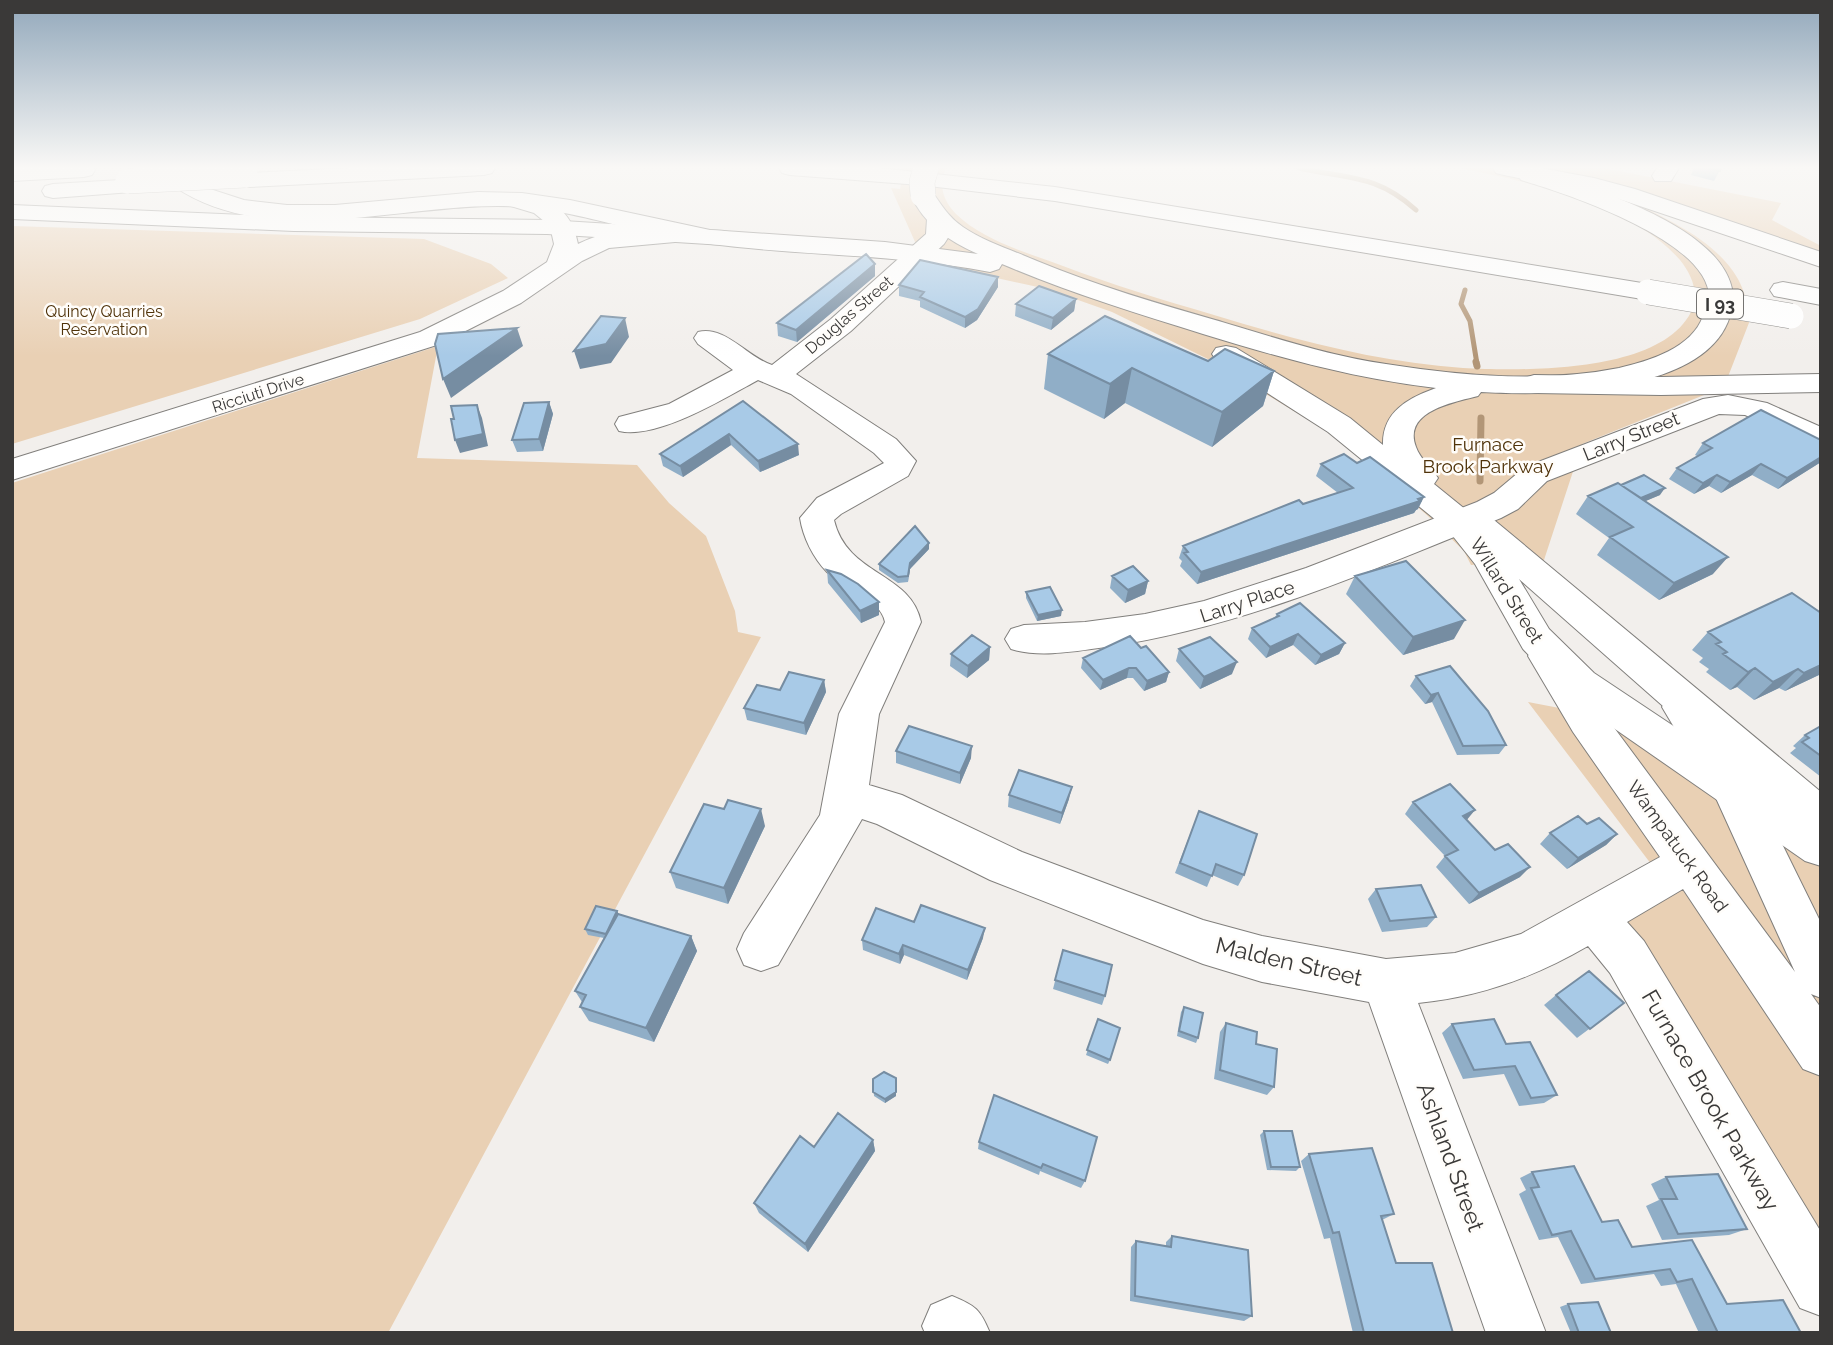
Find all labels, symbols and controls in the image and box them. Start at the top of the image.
street label: Douglas Street [801,271,897,358]
road number: I 93 [1697,290,1743,318]
park label: Quincy Quarries Reservation [45,302,163,339]
street label: Ricciuti Drive [210,369,306,417]
street label: Larry Street [1580,406,1683,465]
park label: Furnace Brook Parkway [1423,433,1553,477]
street label: Willard Street [1466,533,1549,647]
street label: Larry Place [1197,575,1297,627]
street label: Wampatuck Road [1623,776,1733,916]
street label: Malden Street [1213,931,1365,991]
street label: Furnace Brook Parkway [1637,985,1785,1215]
street label: Ashland Street [1412,1079,1490,1235]

